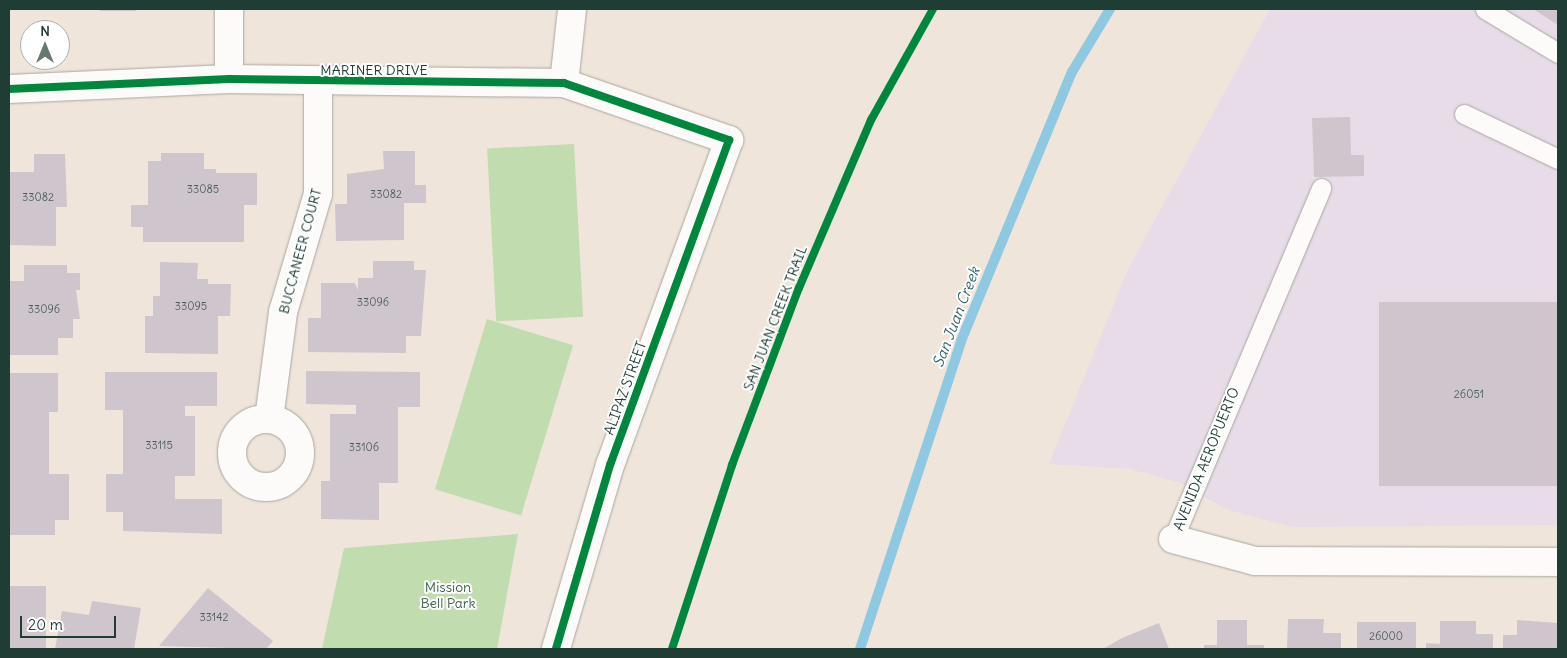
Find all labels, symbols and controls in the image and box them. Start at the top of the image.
north arrow [20,20,70,70]
text: N [40,22,50,40]
street label: MARINER DRIVE [320,62,428,78]
house number: 33085 [187,182,219,196]
street label: BUCCANEER COURT [275,186,325,316]
house number: 33082 [370,187,402,201]
house number: 33082 [22,190,54,204]
street label: SAN JUAN CREEK TRAIL [740,243,810,393]
water label: San Juan Creek [929,265,983,369]
house number: 33096 [357,295,389,309]
house number: 33095 [175,299,207,313]
house number: 33096 [28,302,60,316]
street label: ALIPAZ STREET [600,339,650,437]
street label: AVENIDA AEROPUERTO [1170,385,1242,533]
house number: 26051 [1454,387,1484,401]
house number: 33115 [145,438,173,452]
house number: 33106 [349,440,379,454]
park label: Mission Bell Park [420,579,476,612]
scale bar [22,606,119,638]
house number: 33142 [199,610,229,624]
text: 20 m [28,615,63,634]
house number: 26000 [1369,629,1403,643]

